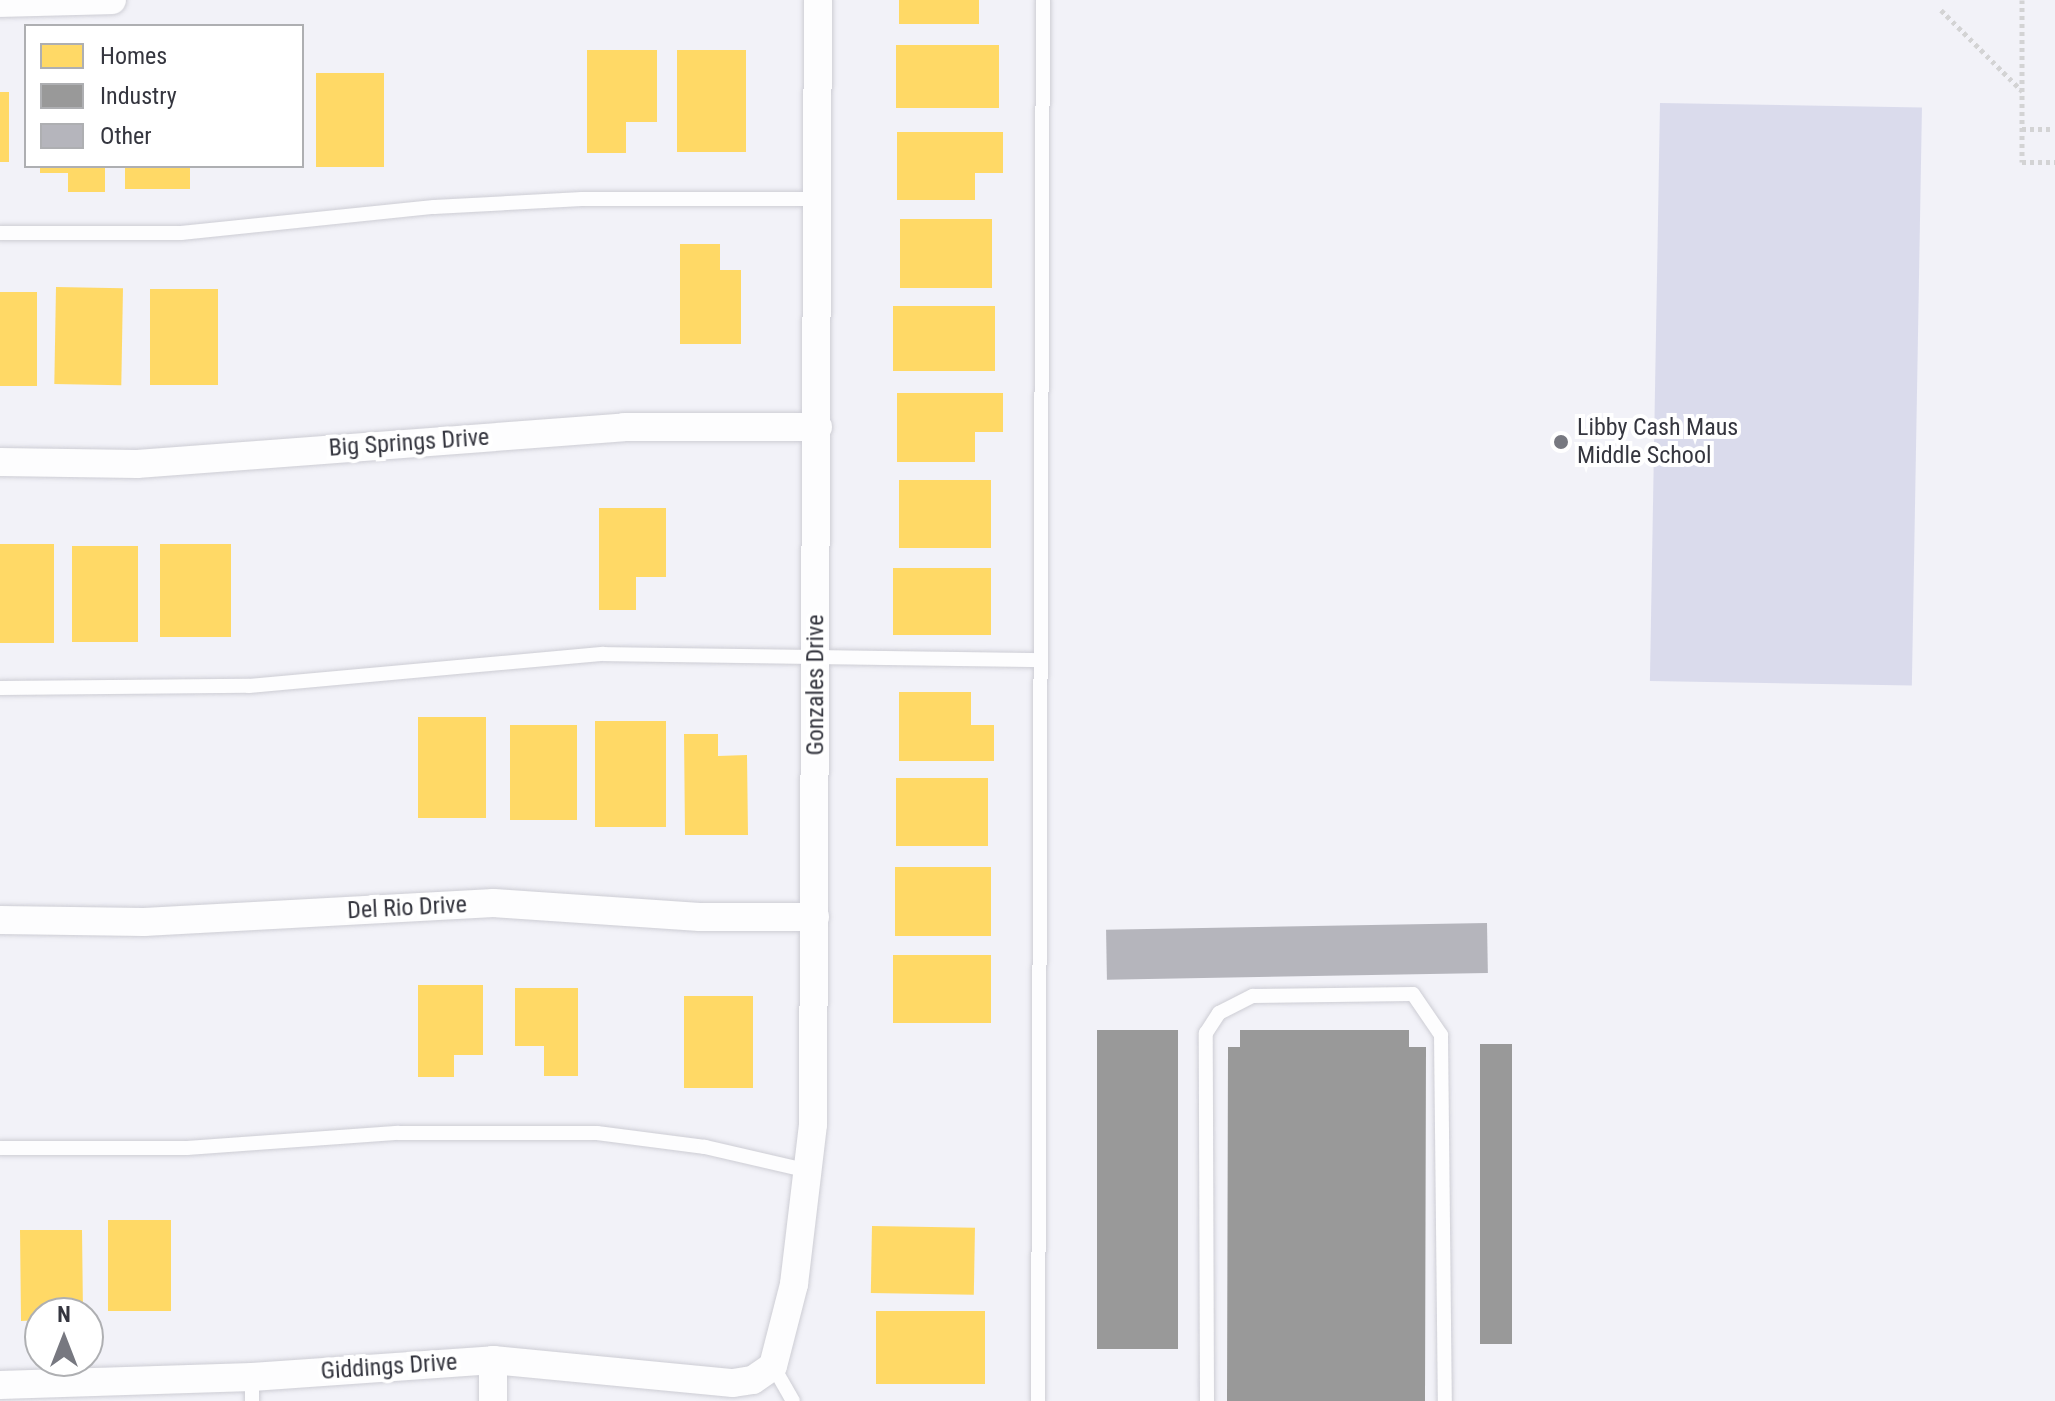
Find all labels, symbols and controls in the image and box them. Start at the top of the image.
legend [24,24,304,168]
text: Homes [100,42,167,70]
text: Industry [100,82,177,110]
text: Other [100,122,152,150]
place label: Libby Cash Maus Middle School [1577,414,1738,470]
street label: Big Springs Drive [328,423,490,463]
marker: Libby Cash Maus Middle School [1552,433,1570,451]
street label: Gonzales Drive [802,615,830,755]
street label: Del Rio Drive [347,890,467,926]
north arrow [24,1297,104,1377]
text: N [57,1302,71,1327]
street label: Giddings Drive [320,1348,458,1386]

